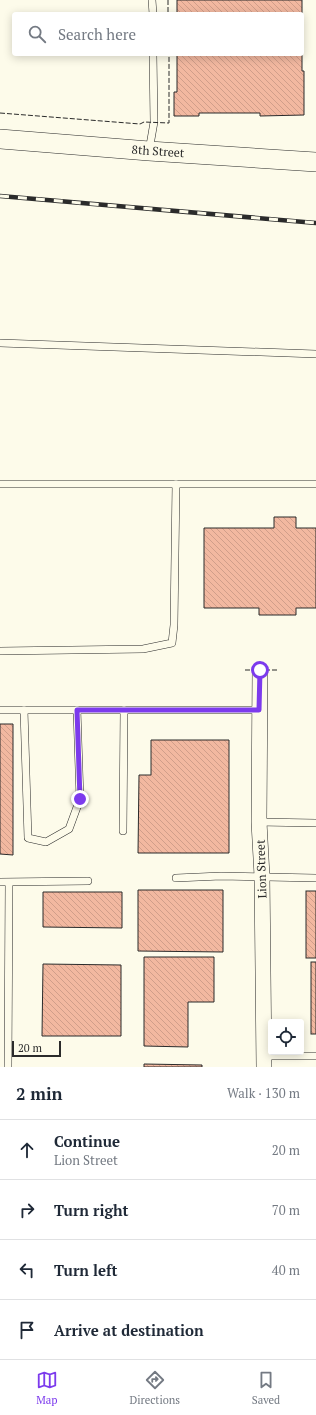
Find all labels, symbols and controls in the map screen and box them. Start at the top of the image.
search box [12,12,304,56]
icon: search [26,23,48,45]
text: Search here [58,24,136,44]
street label: 8th Street [131,142,185,160]
route start [251,661,269,679]
route end [71,790,89,808]
street label: Lion Street [252,839,270,899]
map controls [268,1019,304,1055]
button: locate [268,1019,304,1055]
scale bar [12,1039,61,1058]
text: 20 m [18,1041,42,1055]
text: 2 min [16,1082,63,1105]
text: Walk · 130 m [227,1084,300,1102]
text: Continue [54,1131,120,1151]
icon: ahead [16,1139,38,1161]
text: 20 m [272,1141,300,1159]
text: Lion Street [54,1151,118,1169]
icon: right [16,1199,38,1221]
text: Turn right [54,1200,129,1220]
text: 70 m [272,1201,300,1219]
icon: left [16,1259,38,1281]
text: Turn left [54,1260,118,1280]
text: 40 m [272,1261,300,1279]
icon: arrive [16,1319,38,1341]
text: Arrive at destination [54,1320,204,1340]
tab: Map [36,1369,58,1407]
tab: Directions [129,1369,180,1407]
tab: Saved [252,1369,280,1407]

